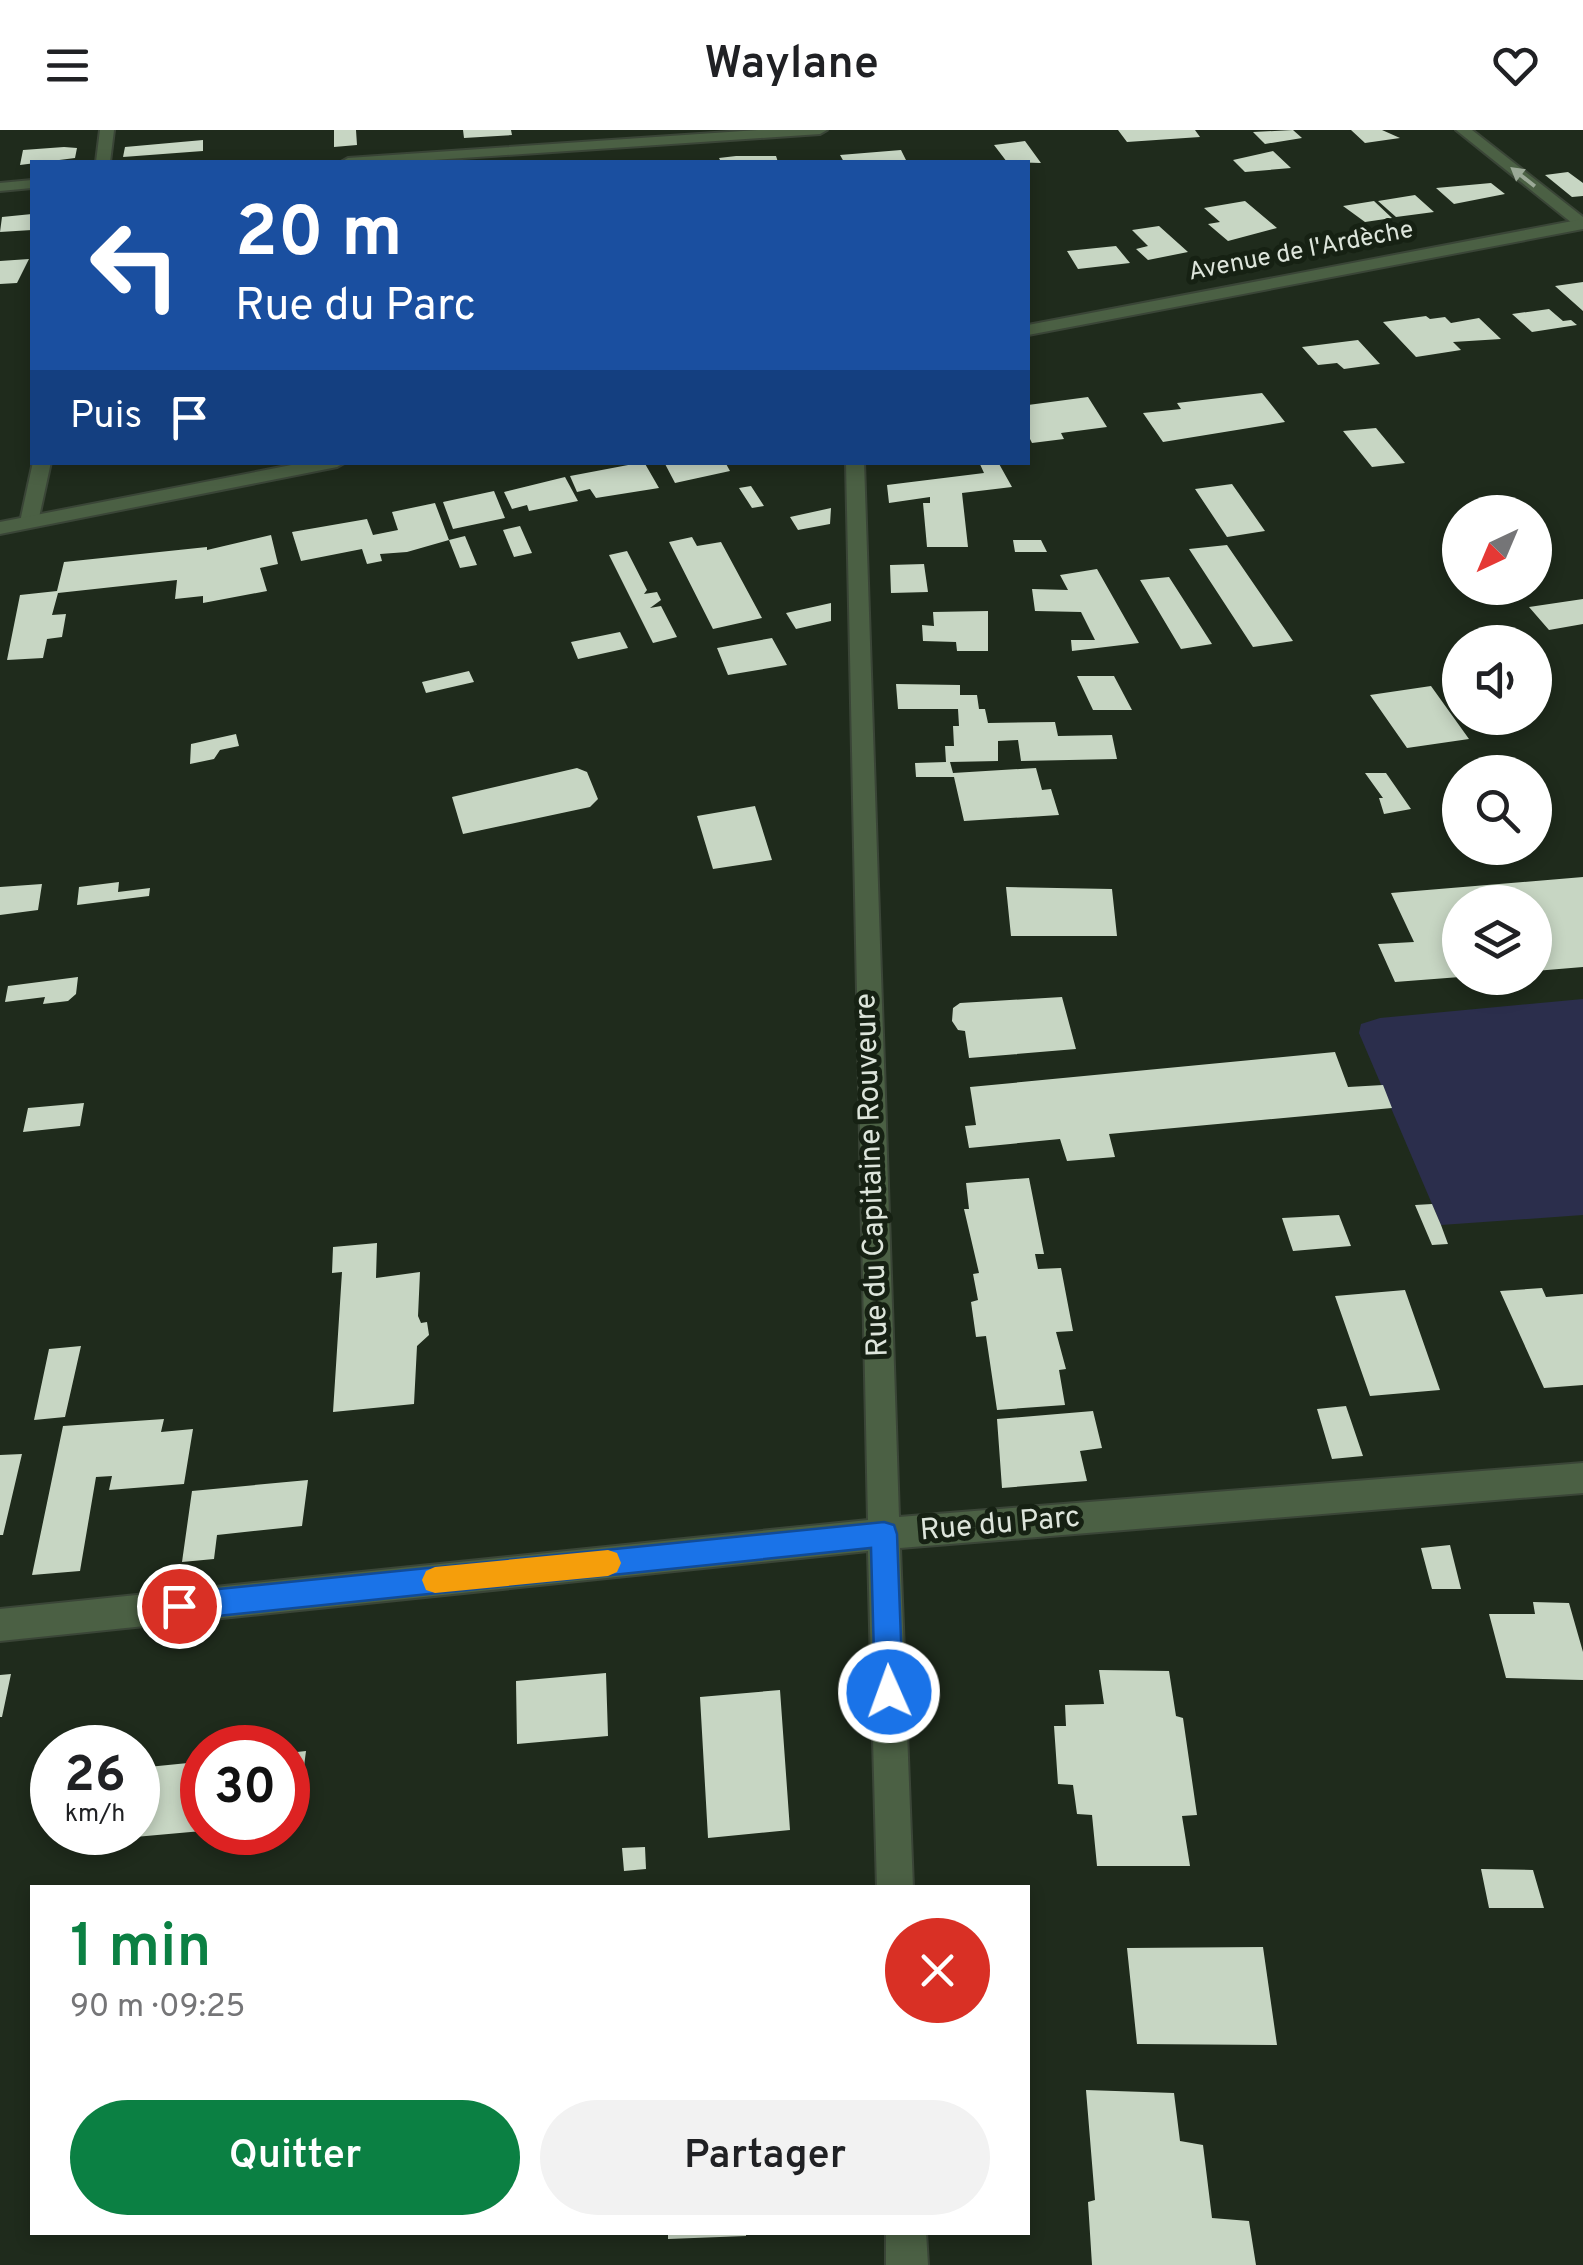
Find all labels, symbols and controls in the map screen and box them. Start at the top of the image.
text: Waylane [704,37,879,94]
icon: menu [40,38,95,93]
icon: heart [1488,38,1543,93]
one-way arrow [1510,167,1535,188]
text: 20 m [235,192,403,281]
icon: left [70,200,200,330]
street label: Avenue de l'Ardèche [1186,214,1416,290]
text: Rue du Parc [235,279,476,336]
icon: arrive [162,390,217,445]
text: Puis [70,393,142,442]
north arrow [1442,495,1552,605]
map controls [1442,495,1552,995]
button: sound [1442,625,1552,735]
button: search [1442,755,1552,865]
button: layers [1442,885,1552,995]
street label: Rue du Capitaine Rouveure [848,992,898,1358]
street label: Rue du Parc [918,1500,1082,1550]
pin [137,1564,222,1649]
icon: arrive [152,1579,207,1634]
position arrow [837,1640,941,1744]
speed limit sign: 30 [180,1725,310,1855]
text: 26 [64,1746,126,1809]
text: km/h [65,1799,125,1831]
text: 1 min [70,1912,211,1988]
button: close [885,1918,990,2023]
text: 90 m · 09:25 [70,1988,245,2028]
button: Quitter [70,2100,520,2215]
button: Partager [540,2100,990,2215]

